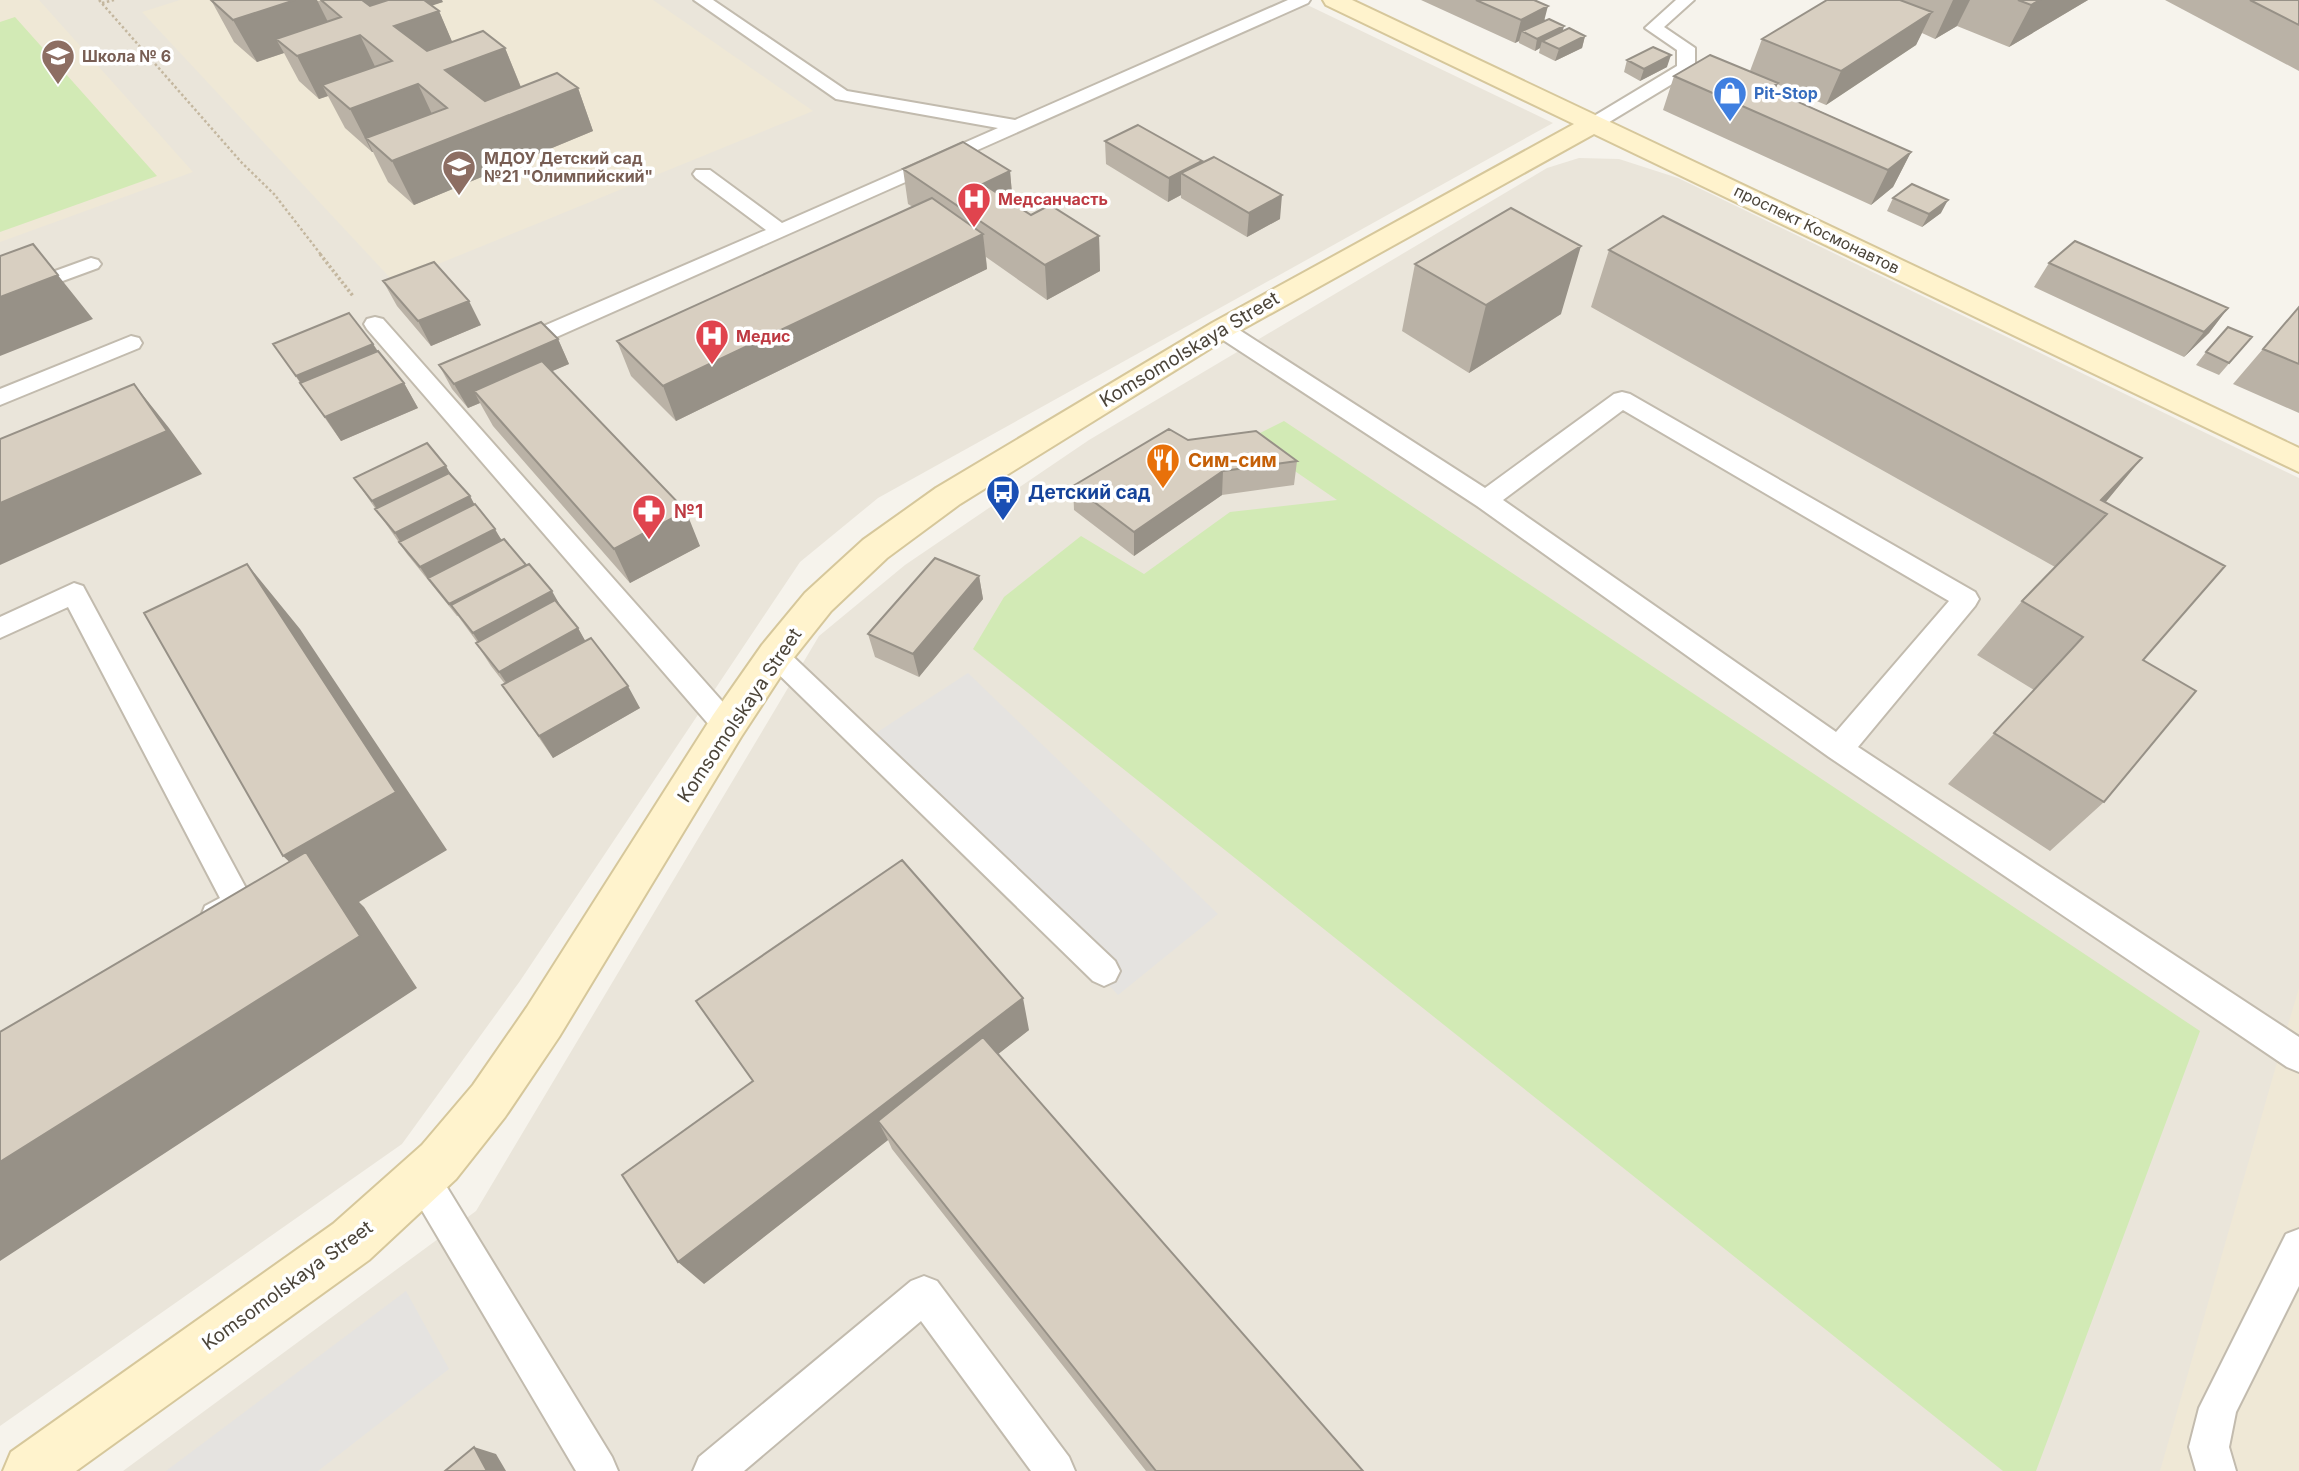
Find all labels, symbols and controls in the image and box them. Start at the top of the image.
school or university icon: Школа № 6 [39,37,77,86]
place label: Школа № 6 [82,46,171,66]
shop icon: Pit-Stop [1711,74,1749,123]
place label: Pit-Stop [1754,83,1818,103]
school or university icon: МДОУ Детский сад №21 "Олимпийский" [440,148,478,197]
place label: МДОУ Детский сад №21 "Олимпийский" [484,148,653,186]
hospital icon: Медсанчасть [955,180,993,229]
street label: проспект Космонавтов [1731,180,1903,278]
place label: Медсанчасть [998,189,1108,209]
street label: Komsomolskaya Street [1095,287,1283,412]
hospital icon: Медис [693,317,731,366]
place label: Медис [736,326,791,346]
restaurant icon: Сим-сим [1144,441,1182,490]
place label: Сим-сим [1188,449,1277,472]
bus stop icon: Детский сад [984,473,1022,522]
place label: Детский сад [1028,481,1151,504]
pharmacy icon: №1 [630,492,668,541]
place label: №1 [674,500,703,523]
street label: Komsomolskaya Street [673,624,806,807]
street label: Komsomolskaya Street [198,1216,377,1355]

